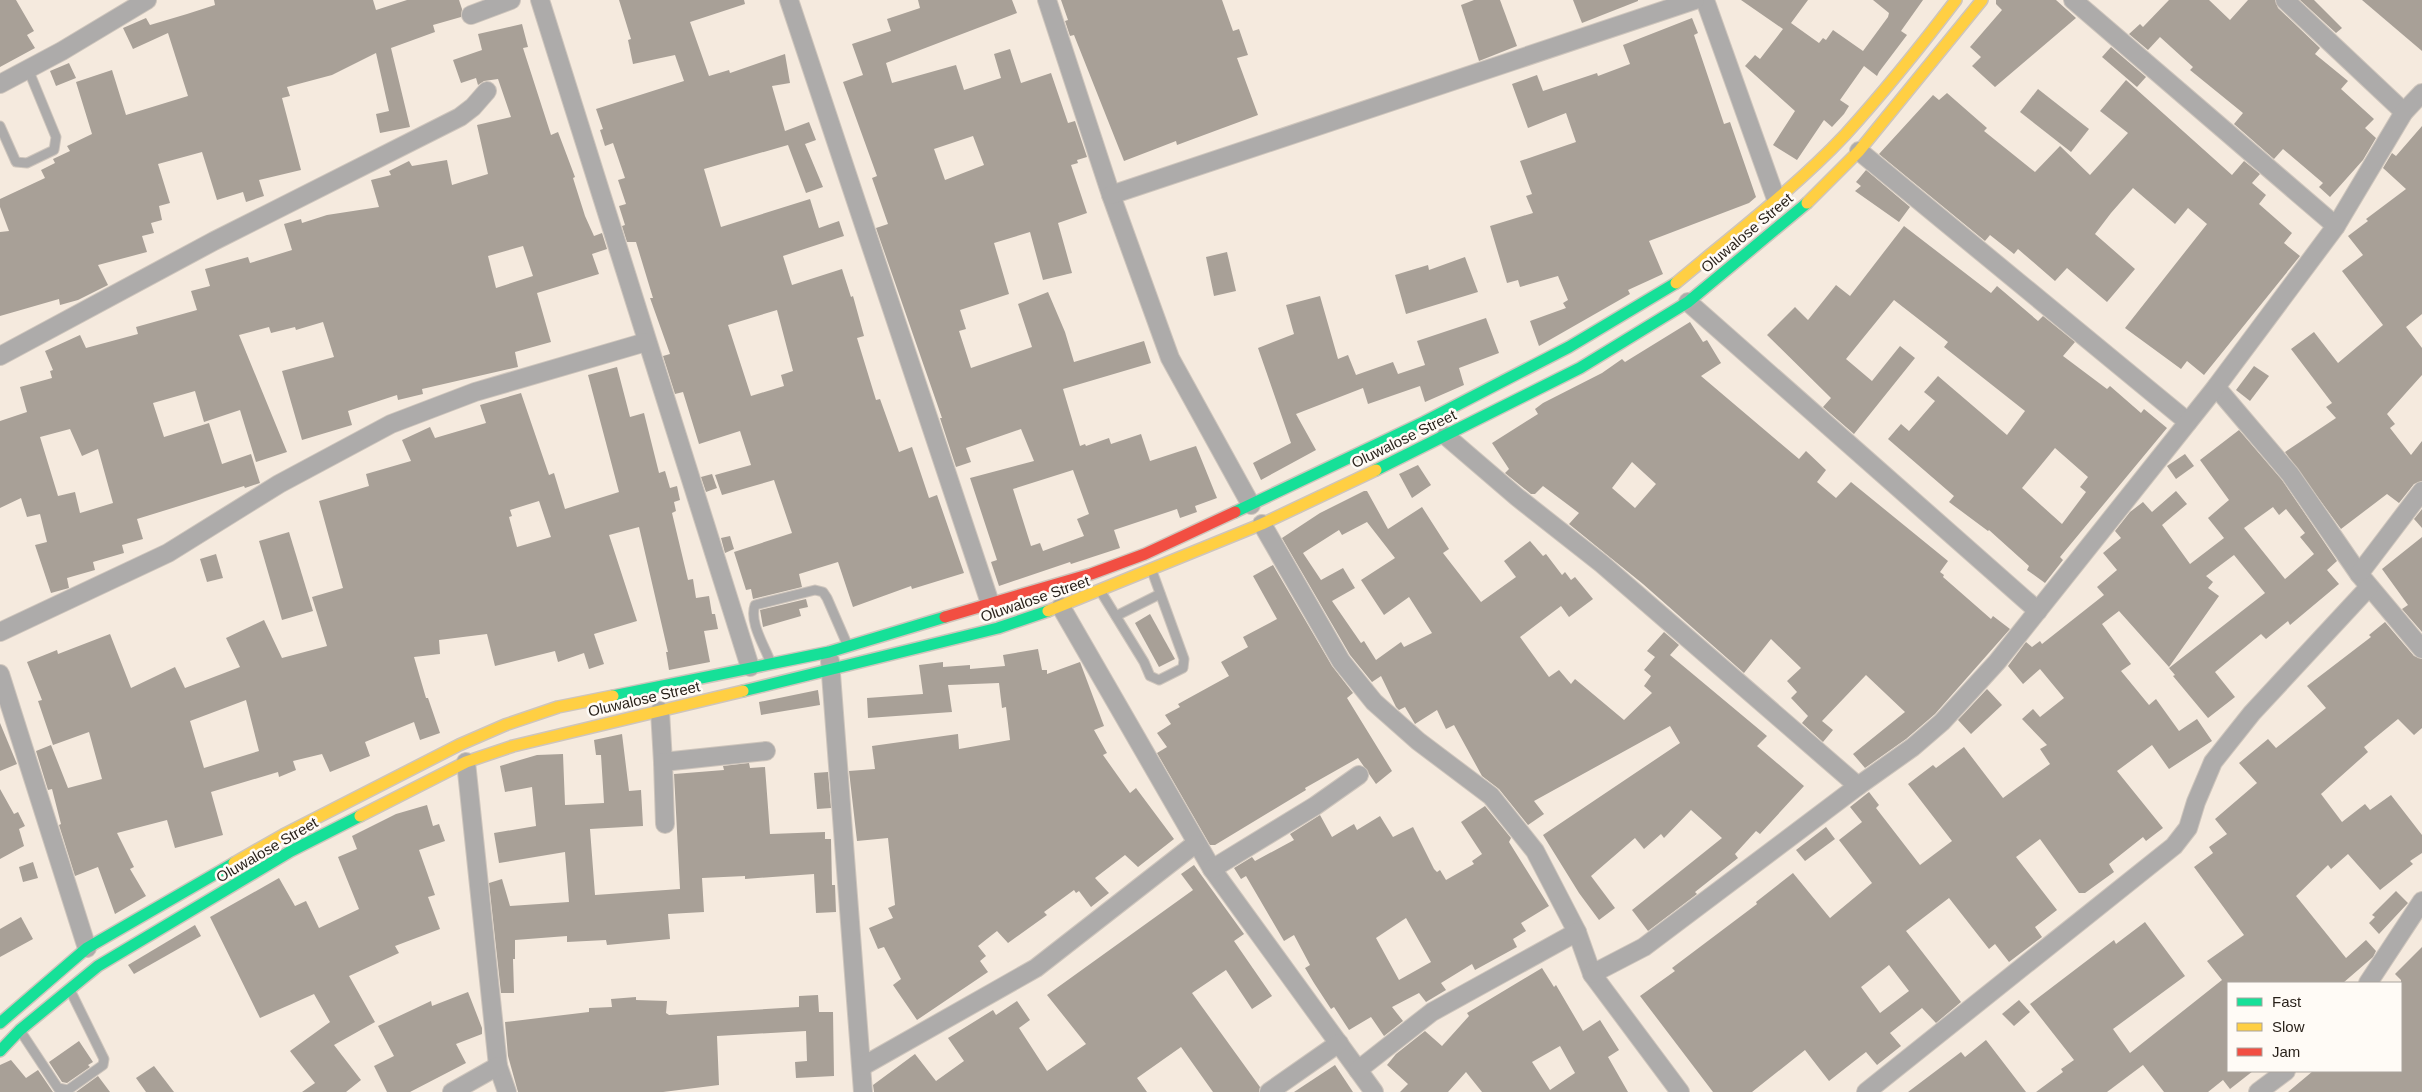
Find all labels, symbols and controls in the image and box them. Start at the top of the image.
street label: Oluwalose Street [1697,189,1797,276]
street label: Oluwalose Street [1349,406,1460,471]
street label: Oluwalose Street [978,572,1092,625]
street label: Oluwalose Street [586,677,702,720]
street label: Oluwalose Street [213,813,321,885]
legend [2227,982,2402,1072]
text: Fast [2272,993,2302,1010]
text: Slow [2272,1018,2305,1035]
text: Jam [2272,1043,2300,1060]

